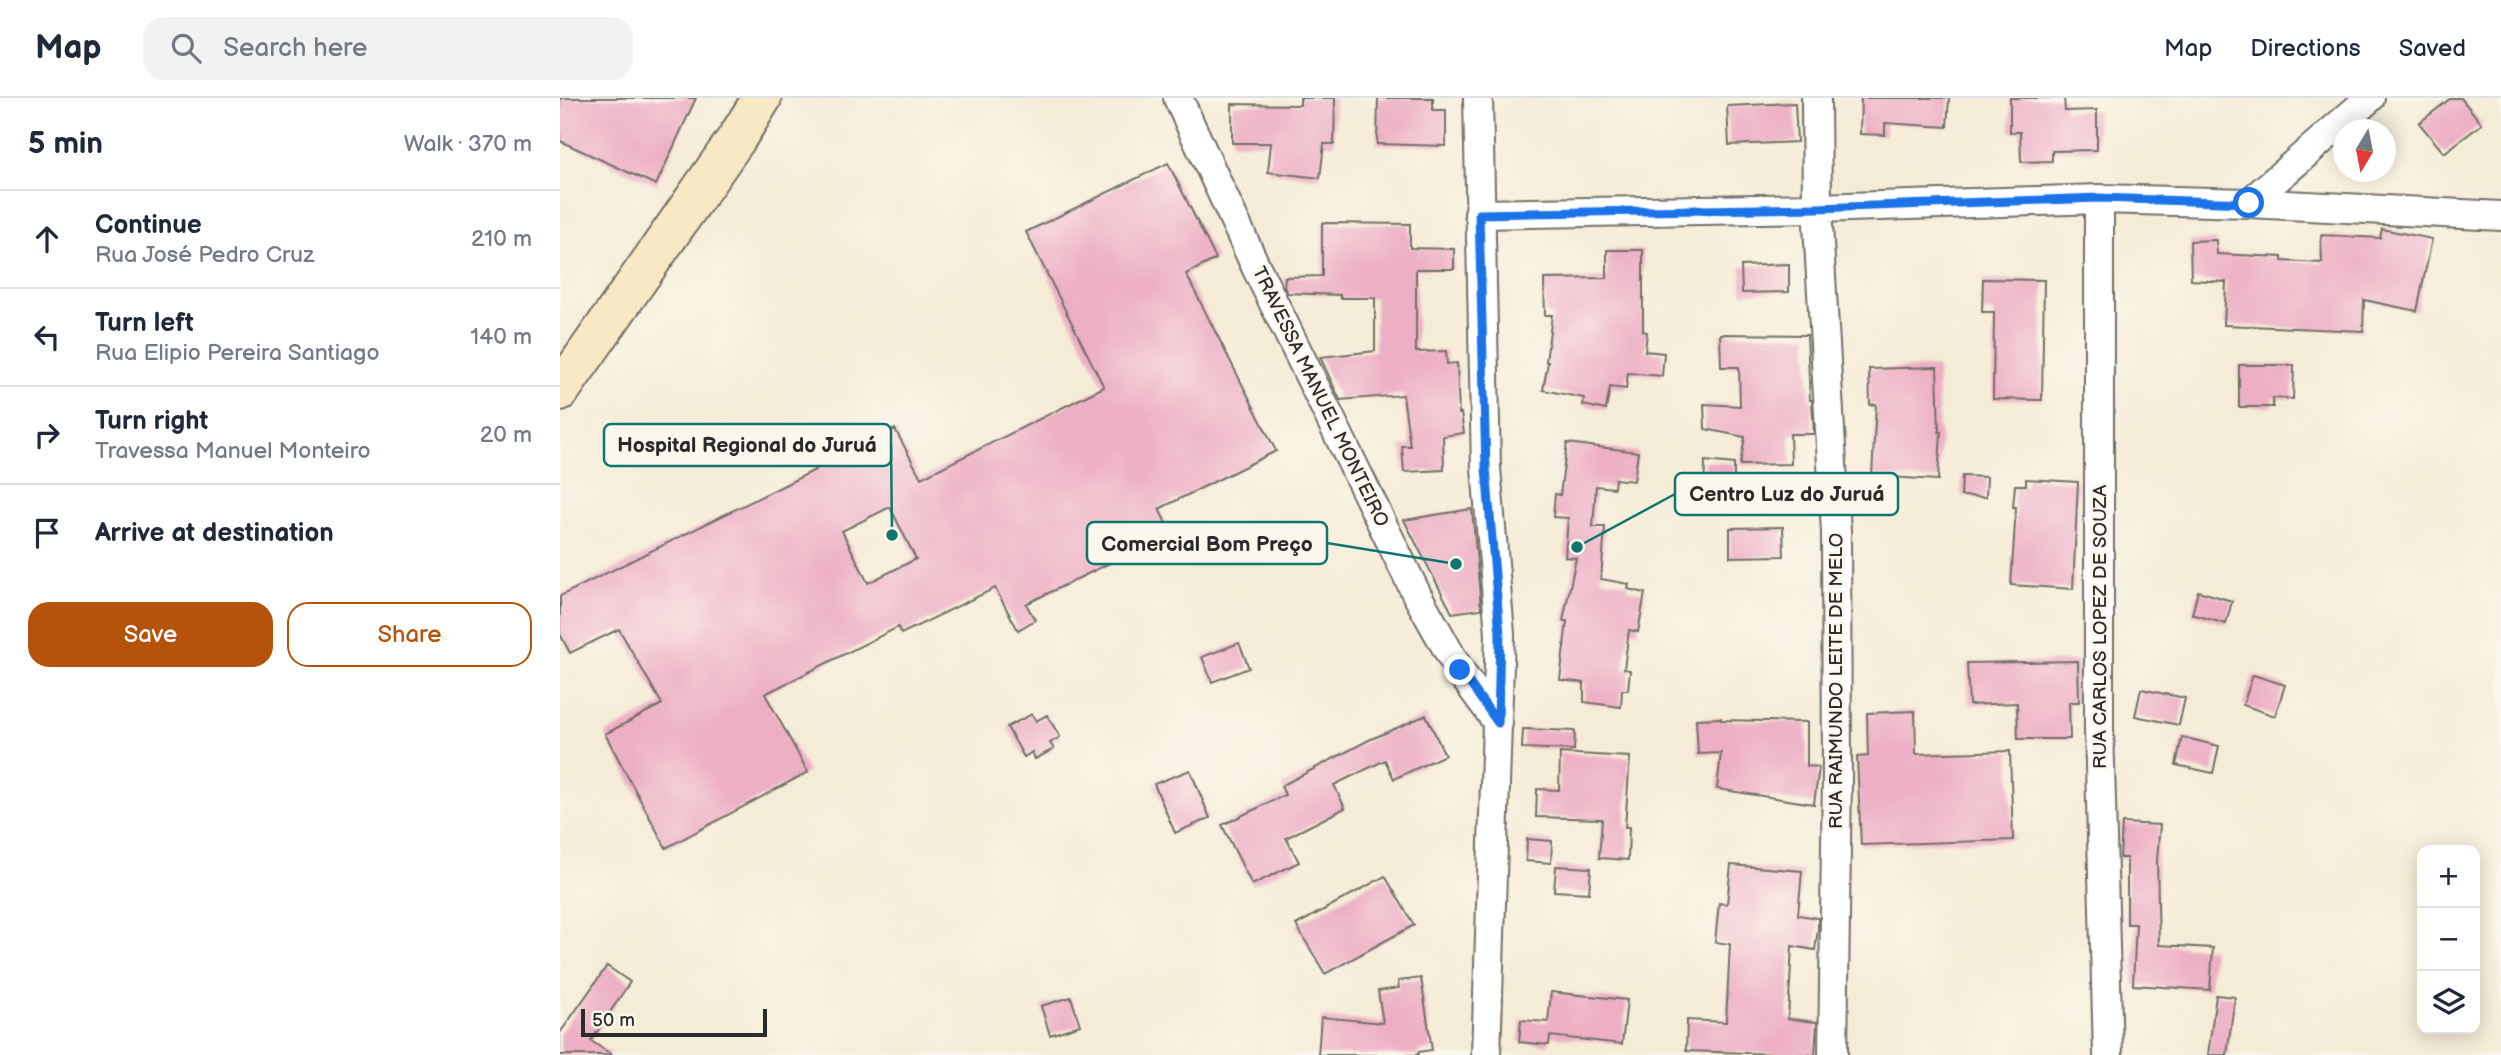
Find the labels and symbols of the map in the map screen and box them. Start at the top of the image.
north arrow [2333,119,2396,182]
route start [2233,187,2264,218]
street label: TRAVESSA MANUEL MONTEIRO [1247,263,1393,531]
callout: Hospital Regional do Juruá [604,424,891,466]
text: Hospital Regional do Juruá [617,433,877,458]
callout: Centro Luz do Juruá [1675,473,1898,515]
text: Centro Luz do Juruá [1689,482,1885,507]
street label: RUA CARLOS LOPEZ DE SOUZA [2089,485,2112,769]
callout: Comercial Bom Preço [1087,522,1327,564]
text: Comercial Bom Preço [1101,532,1313,557]
street label: RUA RAIMUNDO LEITE DE MELO [1825,533,1848,829]
route end [1444,654,1475,685]
scale bar [581,1006,766,1038]

